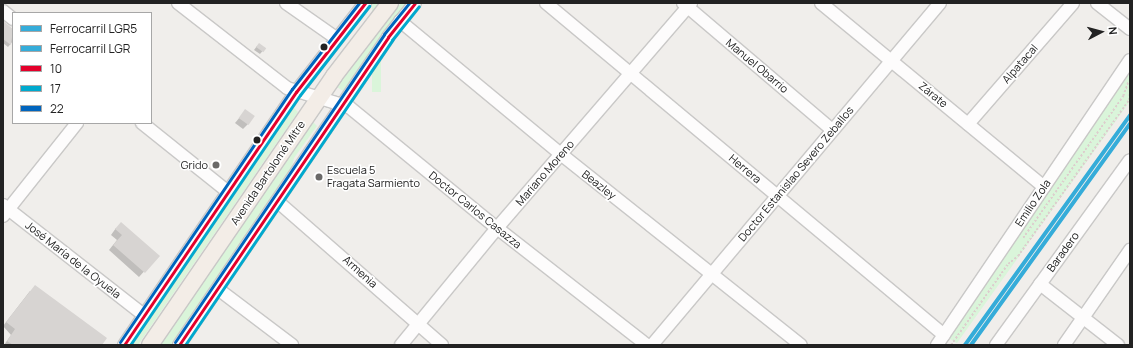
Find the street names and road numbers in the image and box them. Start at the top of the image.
street label: Manuel Obarrio [723,36,791,96]
street label: Alpatacal [999,42,1041,86]
street label: Zárate [916,79,950,111]
street label: Doctor Estanislao Severo Zeballos [736,104,856,244]
street label: Avenida Bartolomé Mitre [228,118,308,228]
street label: Mariano Moreno [513,138,577,208]
street label: Herrera [726,152,764,186]
street label: Beazley [579,168,619,202]
street label: Doctor Carlos Casazza [426,169,524,251]
street label: Emilio Zola [1012,177,1054,229]
street label: José María de la Oyuela [23,219,123,301]
street label: Baradero [1044,230,1082,274]
street label: Armenia [340,253,380,291]

